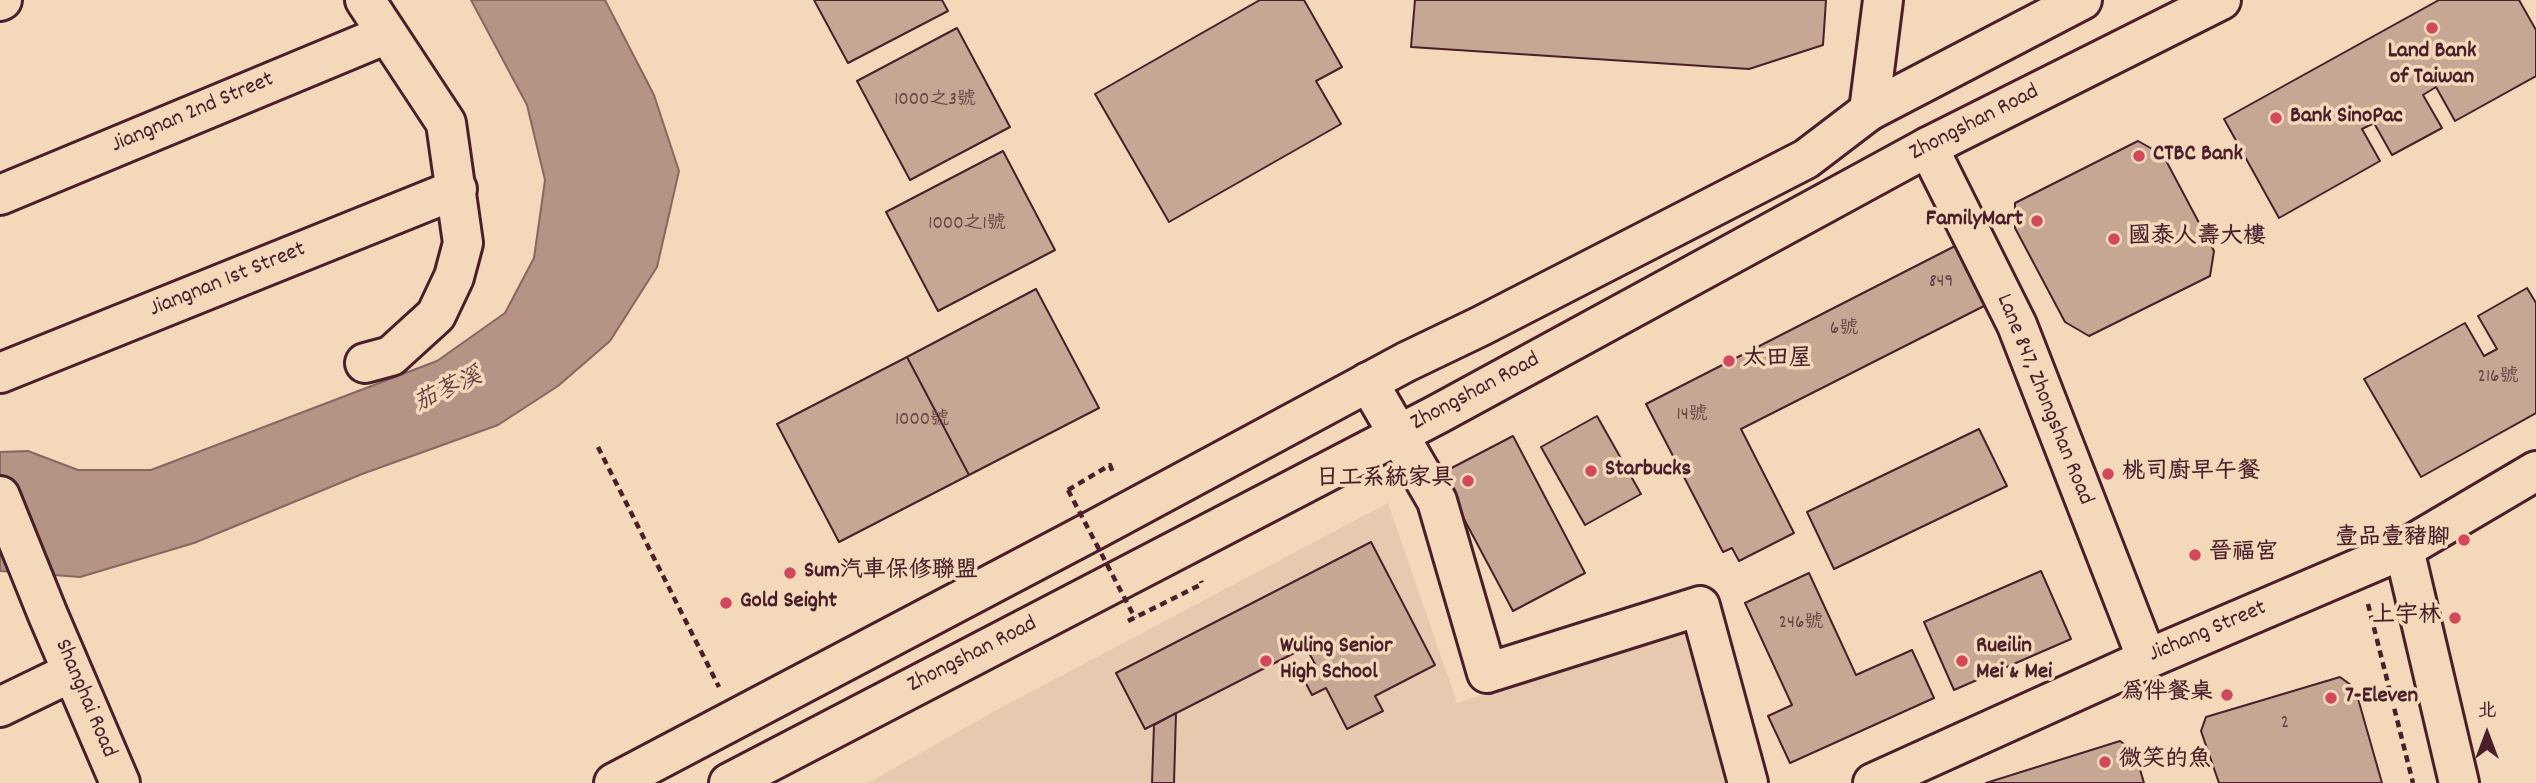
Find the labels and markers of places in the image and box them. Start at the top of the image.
marker: Land Bank of Taiwan [2424,20,2440,36]
place label: Land Bank of Taiwan [2388,39,2476,93]
place label: Bank SinoPac [2290,104,2403,132]
marker: Bank SinoPac [2268,110,2284,126]
place label: CTBC Bank [2153,142,2243,170]
marker: CTBC Bank [2131,148,2147,164]
place label: FamilyMart [1926,207,2023,235]
marker: FamilyMart [2029,213,2045,229]
place label: 國泰人壽大樓 [2128,225,2266,253]
marker: 國泰人壽大樓 [2106,231,2122,247]
place label: 太田屋 [1743,347,1812,375]
marker: 太田屋 [1721,353,1737,369]
place label: Starbucks [1605,457,1691,485]
place label: 桃司廚早午餐 [2122,460,2260,488]
marker: Starbucks [1583,463,1599,479]
marker: 桃司廚早午餐 [2100,466,2116,482]
place label: 日工系統家具 [1316,467,1454,495]
marker: 日工系統家具 [1460,473,1476,489]
place label: 壹品壹豬腳 [2335,526,2450,554]
marker: 壹品壹豬腳 [2456,532,2472,548]
place label: 晉福宮 [2209,541,2278,569]
marker: 晉福宮 [2187,547,2203,563]
place label: Sum汽車保修聯盟 [804,559,978,587]
marker: Sum汽車保修聯盟 [782,565,798,581]
place label: Gold Seight [740,589,837,617]
marker: Gold Seight [718,595,734,611]
place label: 上宇林 [2372,604,2441,632]
marker: 上宇林 [2447,610,2463,626]
place label: Wuling Senior High School [1280,634,1393,688]
place label: Rueilin Mei & Mei [1976,634,2052,688]
marker: Wuling Senior High School [1258,653,1274,669]
marker: Rueilin Mei & Mei [1954,653,1970,669]
place label: 為伴餐桌 [2121,681,2213,709]
place label: 7-Eleven [2345,684,2418,712]
marker: 為伴餐桌 [2219,687,2235,703]
marker: 7-Eleven [2323,690,2339,706]
place label: 微笑的魚 [2119,748,2211,776]
marker: 微笑的魚 [2097,754,2113,770]

